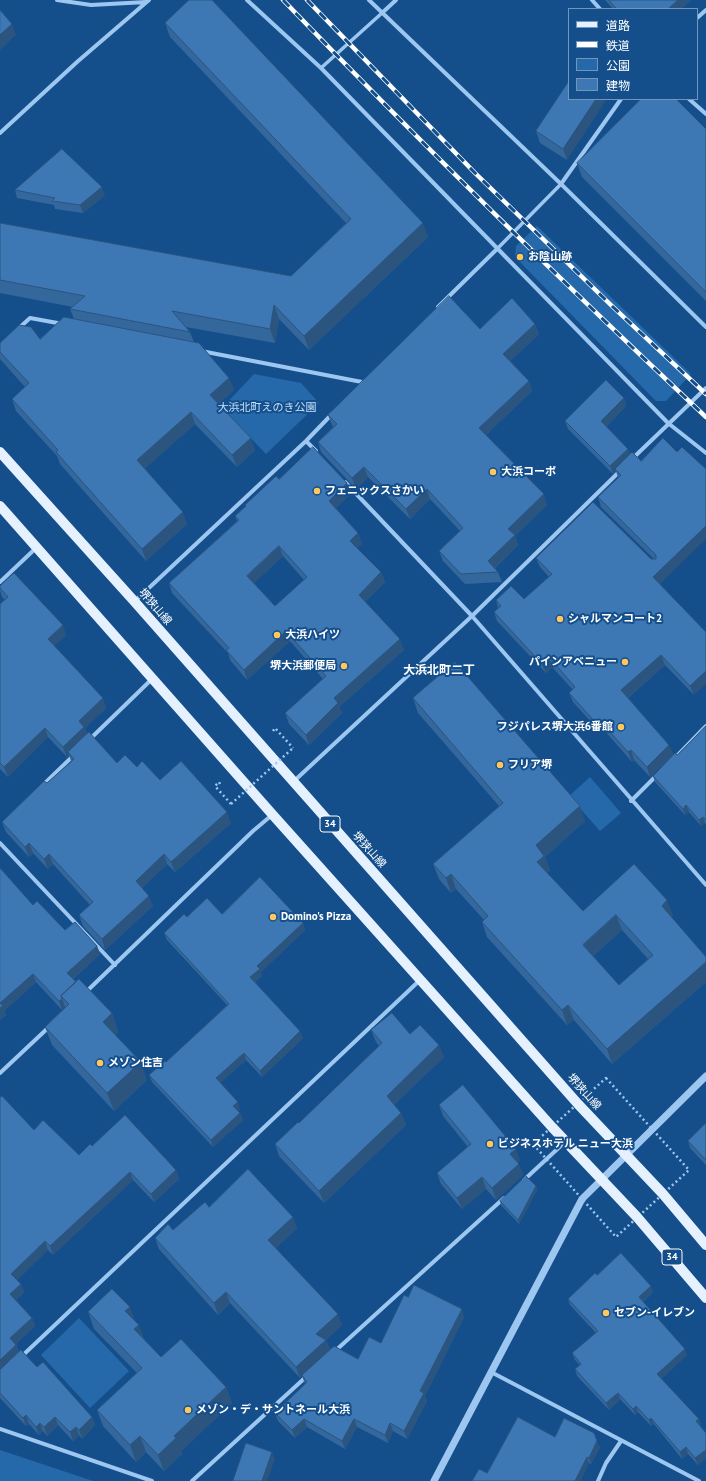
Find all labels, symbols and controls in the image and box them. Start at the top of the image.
legend [568,8,698,100]
text: 道路 [606,18,630,33]
text: 鉄道 [606,38,630,53]
text: 公園 [606,58,630,73]
text: 建物 [606,78,630,93]
place label: お陰山跡 [528,250,572,264]
marker: お陰山跡 [515,252,525,262]
park label: 大浜北町えのき公園 [218,401,316,415]
place label: 大浜コーポ [501,465,556,479]
marker: 大浜コーポ [488,467,498,477]
place label: フェニックスさかい [325,484,424,498]
marker: フェニックスさかい [312,486,322,496]
street label: 堺狭山線 [136,586,174,628]
place label: シャルマンコート2 [568,612,662,626]
marker: シャルマンコート2 [555,614,565,624]
place label: 大浜ハイツ [285,628,340,642]
marker: 大浜ハイツ [272,630,282,640]
place label: パインアベニュー [529,655,617,669]
marker: パインアベニュー [620,657,630,667]
place label: 堺大浜郵便局 [270,659,336,673]
marker: 堺大浜郵便局 [339,661,349,671]
district label: 大浜北町二丁 [403,664,475,678]
place label: フジパレス堺大浜6番館 [497,720,613,734]
marker: フジパレス堺大浜6番館 [616,722,626,732]
place label: フリア堺 [508,758,552,772]
marker: フリア堺 [495,760,505,770]
road number: 34 [320,816,340,832]
street label: 堺狭山線 [349,829,389,871]
place label: Domino's Pizza [281,910,351,924]
marker: Domino's Pizza [268,912,278,922]
place label: メゾン住吉 [108,1056,163,1070]
marker: メゾン住吉 [95,1058,105,1068]
street label: 堺狭山線 [564,1071,604,1113]
place label: ビジネスホテル ニュー大浜 [498,1137,633,1151]
marker: ビジネスホテル ニュー大浜 [485,1139,495,1149]
road number: 34 [662,1249,682,1265]
place label: セブン-イレブン [614,1306,695,1320]
marker: セブン-イレブン [601,1308,611,1318]
place label: メゾン・デ・サントネール大浜 [196,1403,350,1417]
marker: メゾン・デ・サントネール大浜 [183,1405,193,1415]

